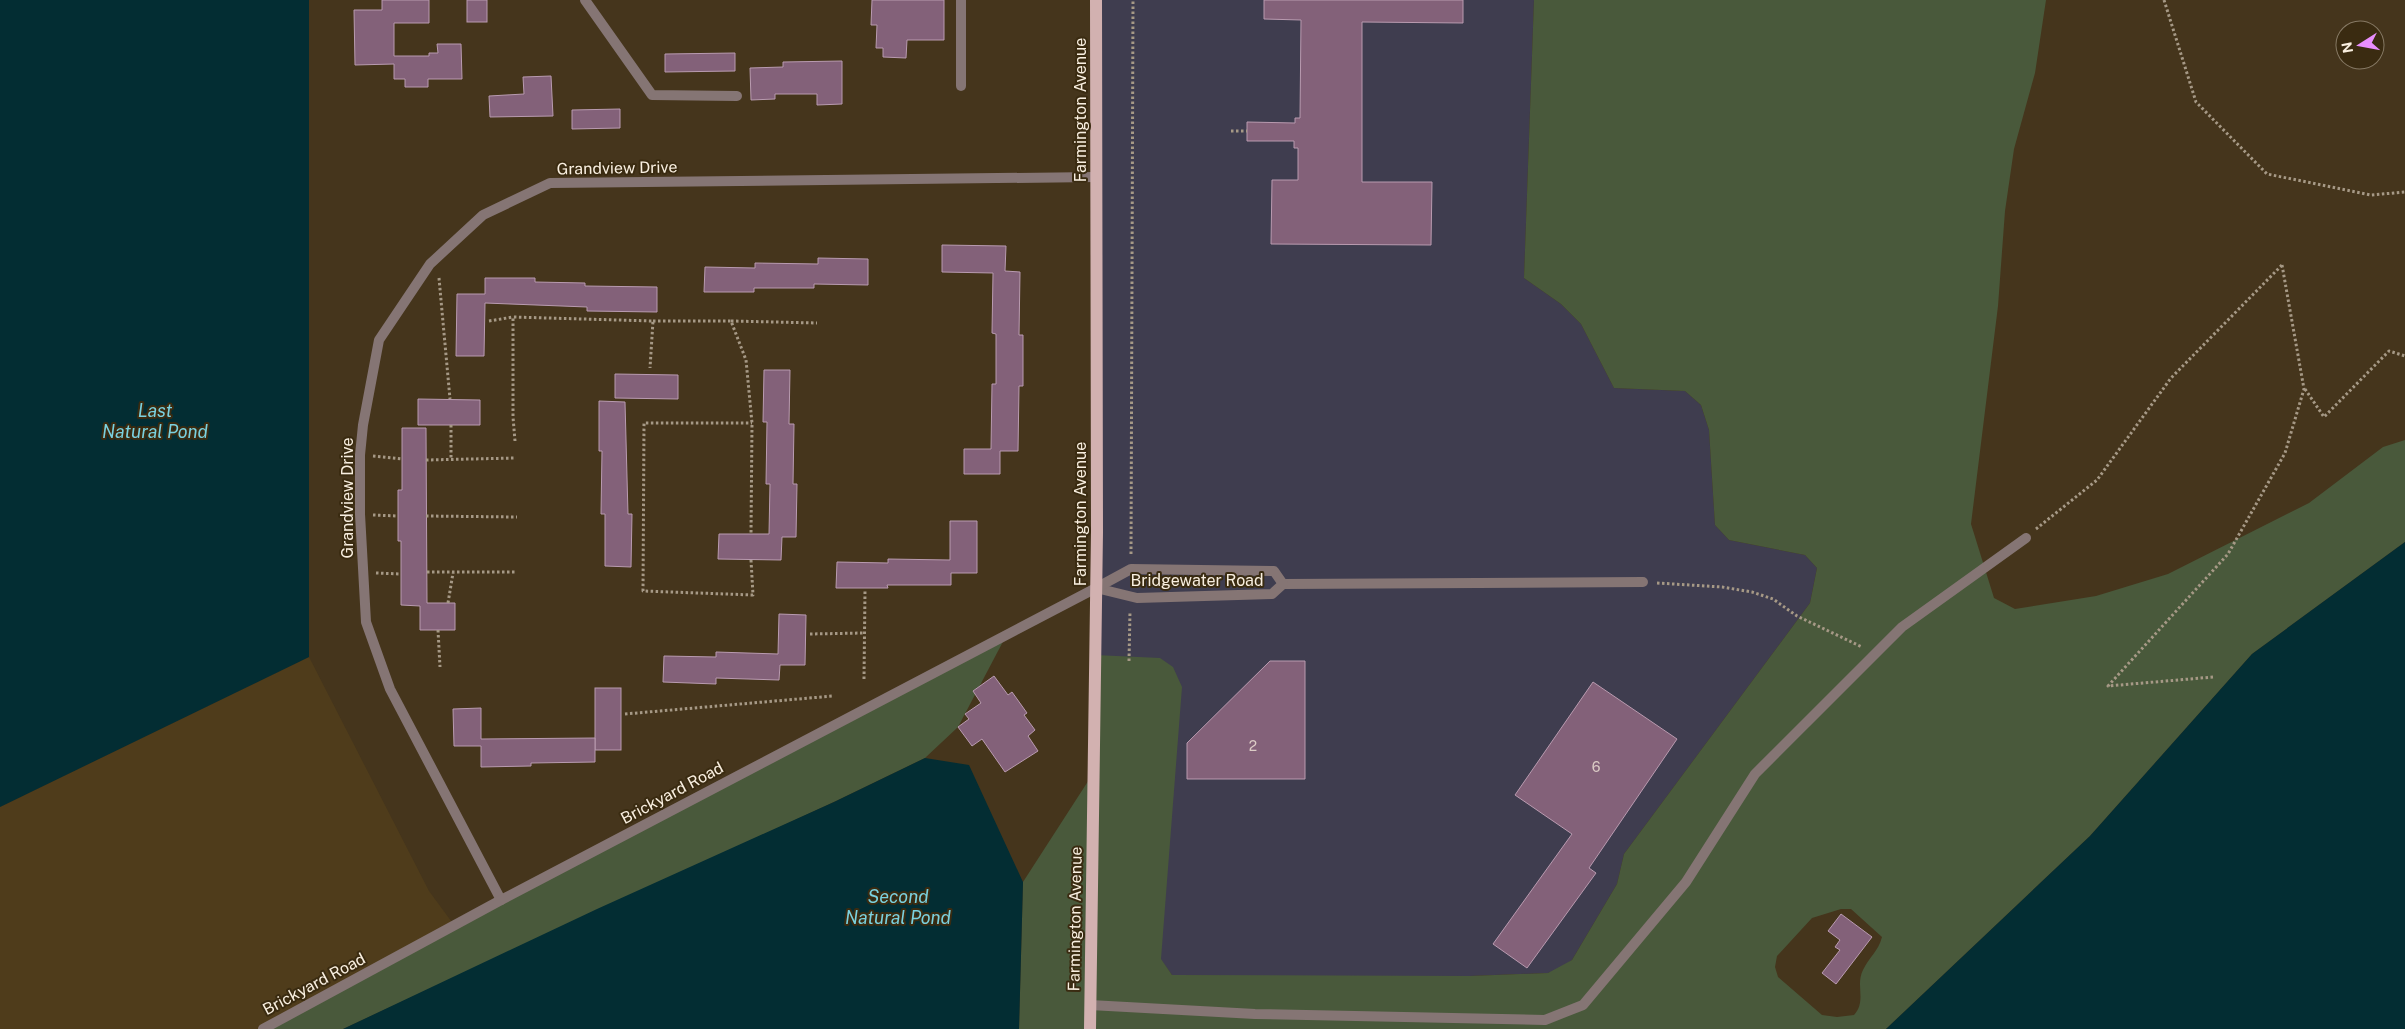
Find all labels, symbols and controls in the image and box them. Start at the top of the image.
north arrow [2335,20,2385,70]
street label: Farmington Avenue [1071,38,1090,182]
text: N [2338,41,2356,54]
street label: Grandview Drive [556,157,678,179]
water label: Last Natural Pond [102,400,209,442]
street label: Grandview Drive [338,438,357,558]
street label: Farmington Avenue [1071,442,1090,586]
street label: Bridgewater Road [1130,571,1264,590]
house number: 2 [1249,738,1257,754]
street label: Brickyard Road [617,758,727,828]
house number: 6 [1592,759,1601,775]
street label: Farmington Avenue [1064,846,1086,992]
water label: Second Natural Pond [845,886,952,928]
street label: Brickyard Road [259,949,369,1019]

